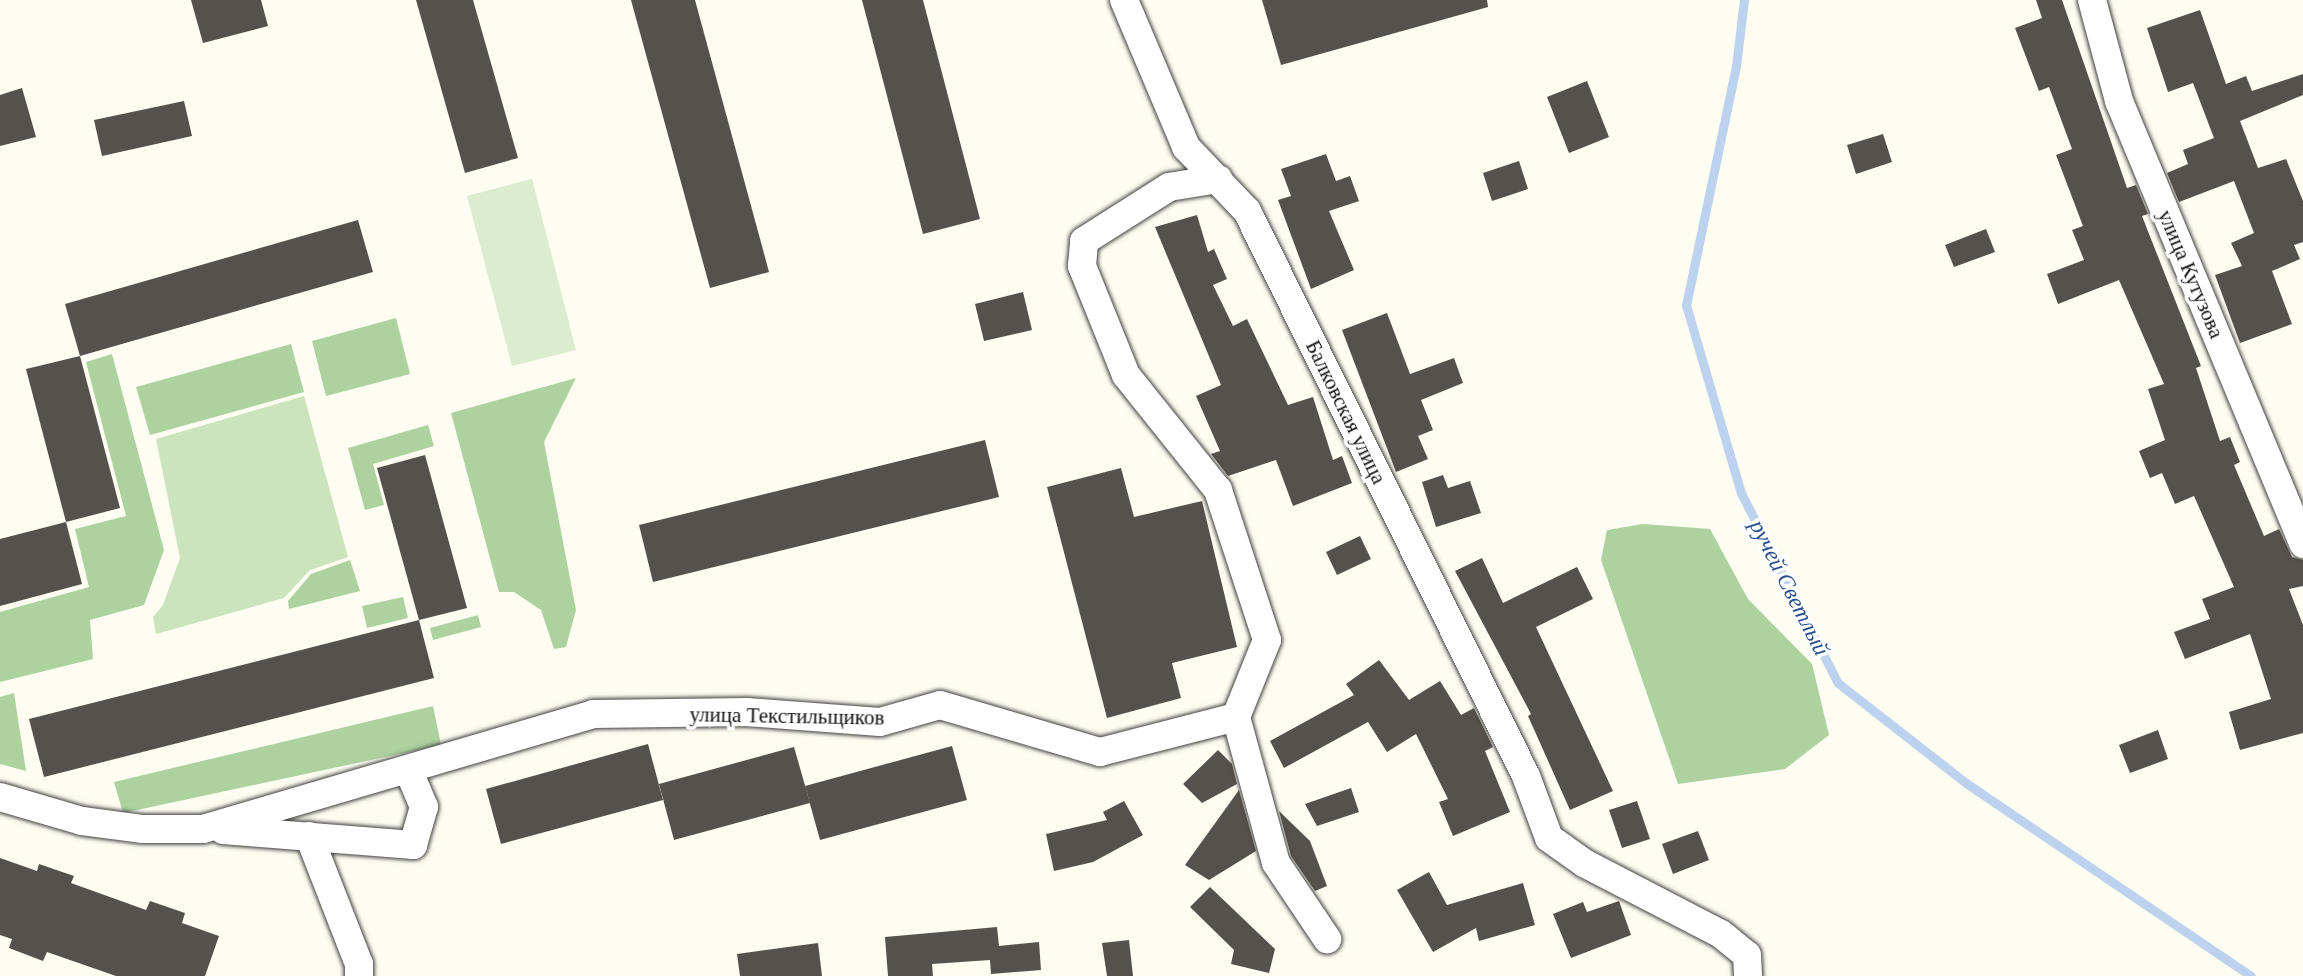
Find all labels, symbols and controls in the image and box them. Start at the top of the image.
street label: улица Кутузова [2153,206,2229,342]
street label: Балковская улица [1300,336,1392,488]
water label: ручей Светлый [1743,515,1835,661]
street label: улица Текстильщиков [689,702,885,730]

